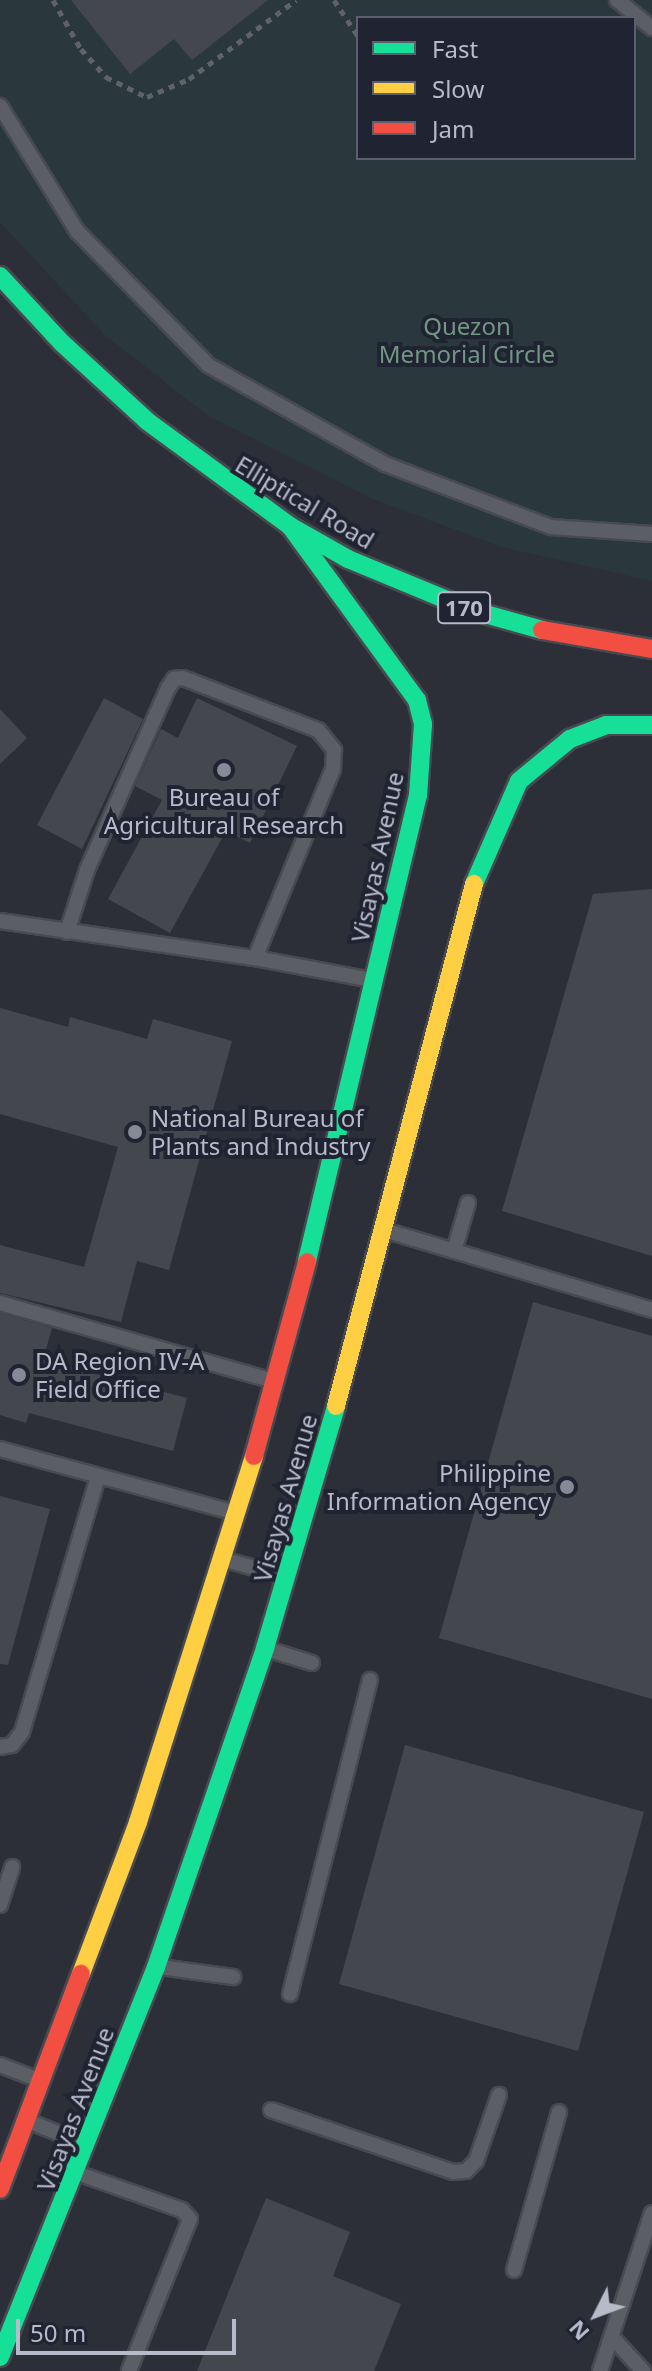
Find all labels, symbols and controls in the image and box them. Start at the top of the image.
legend [356,16,636,160]
text: Fast [432,32,478,65]
text: Slow [432,72,484,105]
text: Jam [432,112,474,145]
park label: Quezon Memorial Circle [379,312,555,368]
street label: Elliptical Road [230,449,380,555]
road number: 170 [436,590,492,626]
marker: Bureau of Agricultural Research [215,761,233,779]
street label: Visayas Avenue [345,769,409,945]
place label: Bureau of Agricultural Research [104,783,344,839]
place label: National Bureau of Plants and Industry [151,1104,371,1160]
marker: National Bureau of Plants and Industry [126,1123,144,1141]
place label: DA Region IV-A Field Office [35,1347,204,1403]
marker: DA Region IV-A Field Office [10,1366,28,1384]
street label: Visayas Avenue [247,1411,323,1585]
place label: Philippine Information Agency [327,1459,551,1515]
marker: Philippine Information Agency [558,1478,576,1496]
street label: Visayas Avenue [31,2023,119,2195]
north arrow [556,2275,636,2355]
scale bar [20,2303,240,2353]
text: N [561,2314,595,2348]
text: 50 m [30,2316,86,2349]

